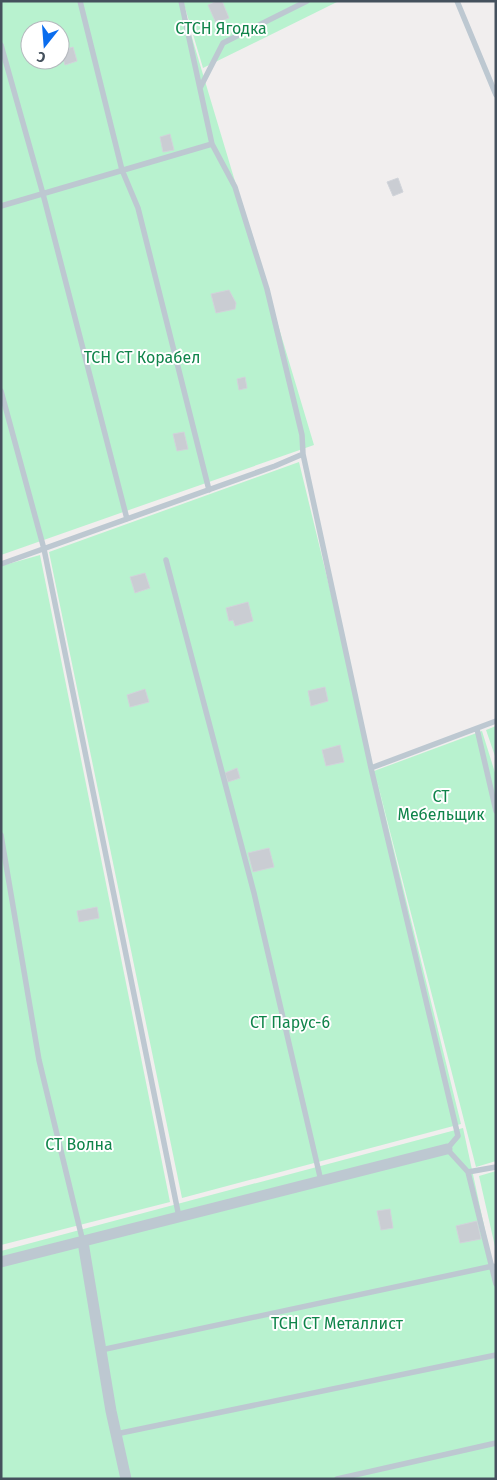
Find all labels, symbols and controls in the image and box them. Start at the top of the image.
park label: СТСН Ягодка [175,19,267,38]
north arrow [20,20,70,70]
text: С [35,48,48,66]
park label: ТСН СТ Корабел [84,348,200,367]
park label: СТ Мебельщик [397,787,485,824]
park label: СТ Парус-6 [250,1013,330,1032]
park label: СТ Волна [45,1135,113,1154]
park label: ТСН СТ Металлист [271,1314,404,1333]

